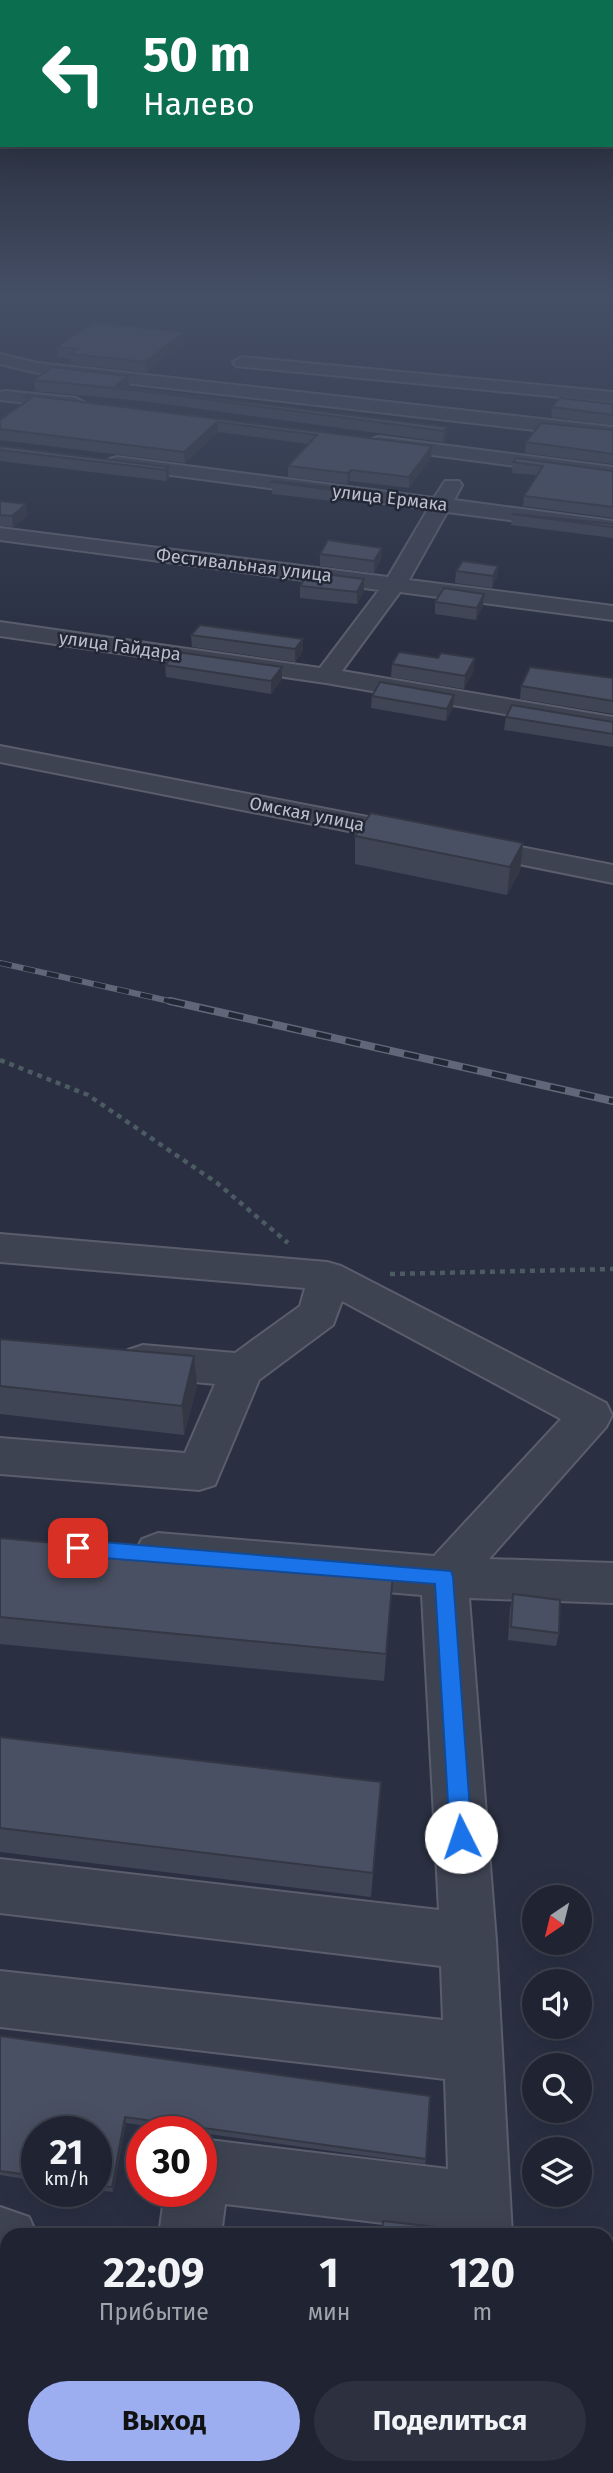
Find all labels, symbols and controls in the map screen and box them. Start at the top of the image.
text: 50 m [143,25,251,84]
icon: left [28,28,119,119]
text: Налево [143,85,255,123]
street label: улица Ермака [331,480,449,516]
street label: Фестивальная улица [155,543,333,587]
street label: улица Гайдара [58,627,182,665]
street label: Омская улица [248,792,366,836]
pin [48,1518,108,1578]
icon: arrive [59,1529,97,1567]
position arrow [424,1800,498,1874]
north arrow [522,1885,592,1955]
map controls [522,1885,592,2207]
button: sound [522,1969,592,2039]
button: search [522,2053,592,2123]
speed limit sign: 30 [126,2116,217,2207]
text: 21 [50,2131,83,2173]
button: layers [522,2137,592,2207]
text: km/h [44,2168,89,2190]
text: 22:09 [103,2248,204,2298]
text: 1 [319,2248,339,2298]
text: 120 [449,2248,515,2298]
text: Прибытие [99,2298,209,2326]
text: мин [308,2298,351,2326]
text: m [472,2298,492,2326]
button: Выход [28,2381,300,2461]
button: Поделиться [314,2381,586,2461]

